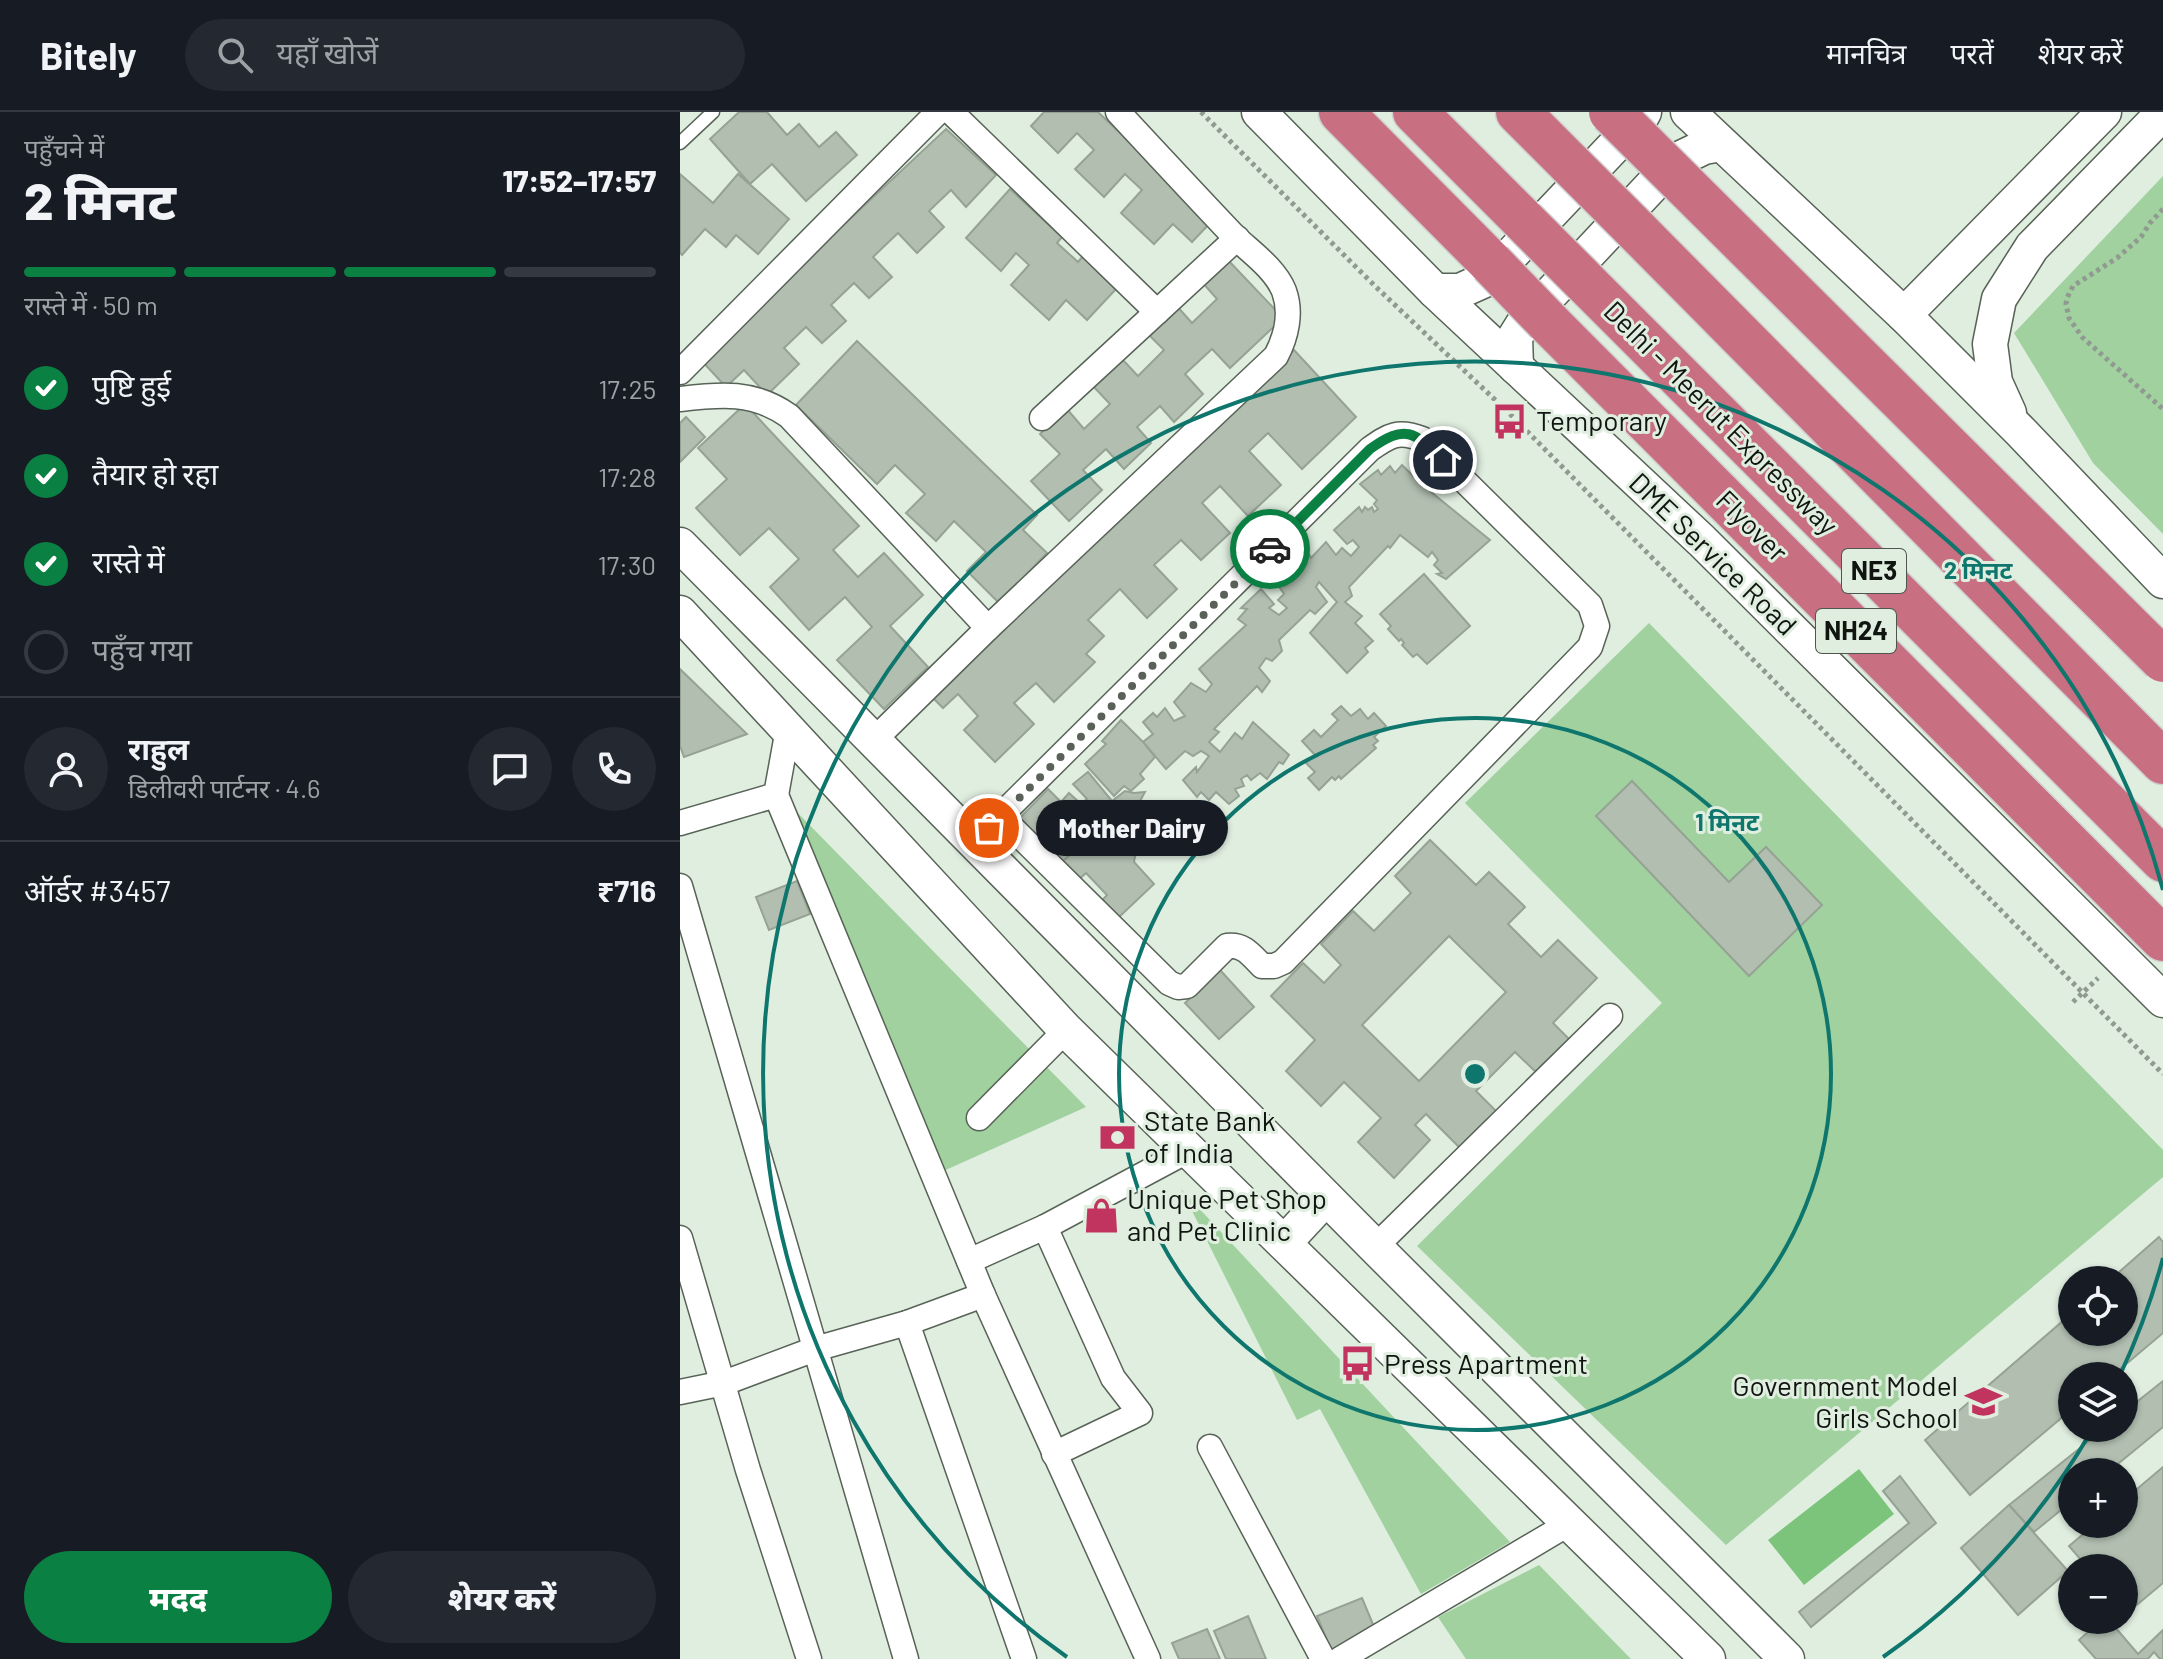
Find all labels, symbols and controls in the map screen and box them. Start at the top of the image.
search box [185,19,745,91]
text: Bitely [40,32,137,78]
icon: search [213,33,257,77]
text: यहाँ खोजें [277,34,378,70]
text: मानचित्र [1826,36,1906,70]
text: परतें [1950,36,1994,70]
text: शेयर करें [2038,36,2123,70]
text: पहुँचने में [24,132,104,163]
text: 17:52–17:57 [503,162,656,198]
text: 2 मिनट [24,168,176,230]
text: रास्ते में · 50 m [24,289,158,320]
street label: Delhi - Meerut Expressway [1598,293,1846,541]
icon: check [24,366,68,410]
text: पुष्टि हुई [92,367,171,403]
text: 17:25 [598,373,656,404]
bus stop icon: Temporary [1491,402,1529,440]
place label: Temporary [1536,403,1667,437]
pin [1409,426,1477,494]
icon: home [1421,438,1465,482]
icon: check [24,454,68,498]
text: तैयार हो रहा [92,455,218,491]
text: 17:28 [598,461,656,492]
street label: DME Service Road [1623,465,1804,642]
street label: Flyover [1710,482,1796,568]
courier [1230,509,1310,589]
icon: car [1248,527,1292,571]
icon: check [24,542,68,586]
text: रास्ते में [92,543,165,579]
text: 17:30 [598,549,656,580]
road number: NE3 [1842,549,1906,593]
text: 2 मिनट [1944,555,2013,584]
road number: NH24 [1816,609,1896,653]
text: पहुँच गया [92,631,192,667]
button: person [24,727,108,811]
button: chat [468,727,552,811]
button: phone [572,727,656,811]
text: राहुल [128,730,189,766]
text: डिलीवरी पार्टनर · 4.6 [128,772,321,803]
pin [955,794,1023,862]
callout: Mother Dairy [1037,800,1229,856]
icon: bag [967,806,1011,850]
text: 1 मिनट [1695,807,1760,836]
text: Mother Dairy [1059,812,1205,843]
text: ऑर्डर #3457 [24,872,170,908]
text: ₹716 [597,872,656,908]
centre of rings [1461,1060,1489,1088]
place label: State Bank of India [1144,1103,1276,1169]
bank icon: State Bank of India [1099,1118,1137,1156]
place label: Unique Pet Shop and Pet Clinic [1127,1181,1327,1247]
shop icon: Unique Pet Shop and Pet Clinic [1082,1196,1120,1234]
map controls [2058,1266,2138,1634]
button: locate [2058,1266,2138,1346]
bus stop icon: Press Apartment [1339,1345,1377,1383]
place label: Press Apartment [1384,1346,1588,1380]
button: layers [2058,1362,2138,1442]
place label: Government Model Girls School [1732,1368,1958,1434]
school or university icon: Government Model Girls School [1965,1383,2003,1421]
button: + [2058,1458,2138,1538]
button: मदद [24,1551,332,1643]
button: शेयर करें [348,1551,656,1643]
button: − [2058,1554,2138,1634]

